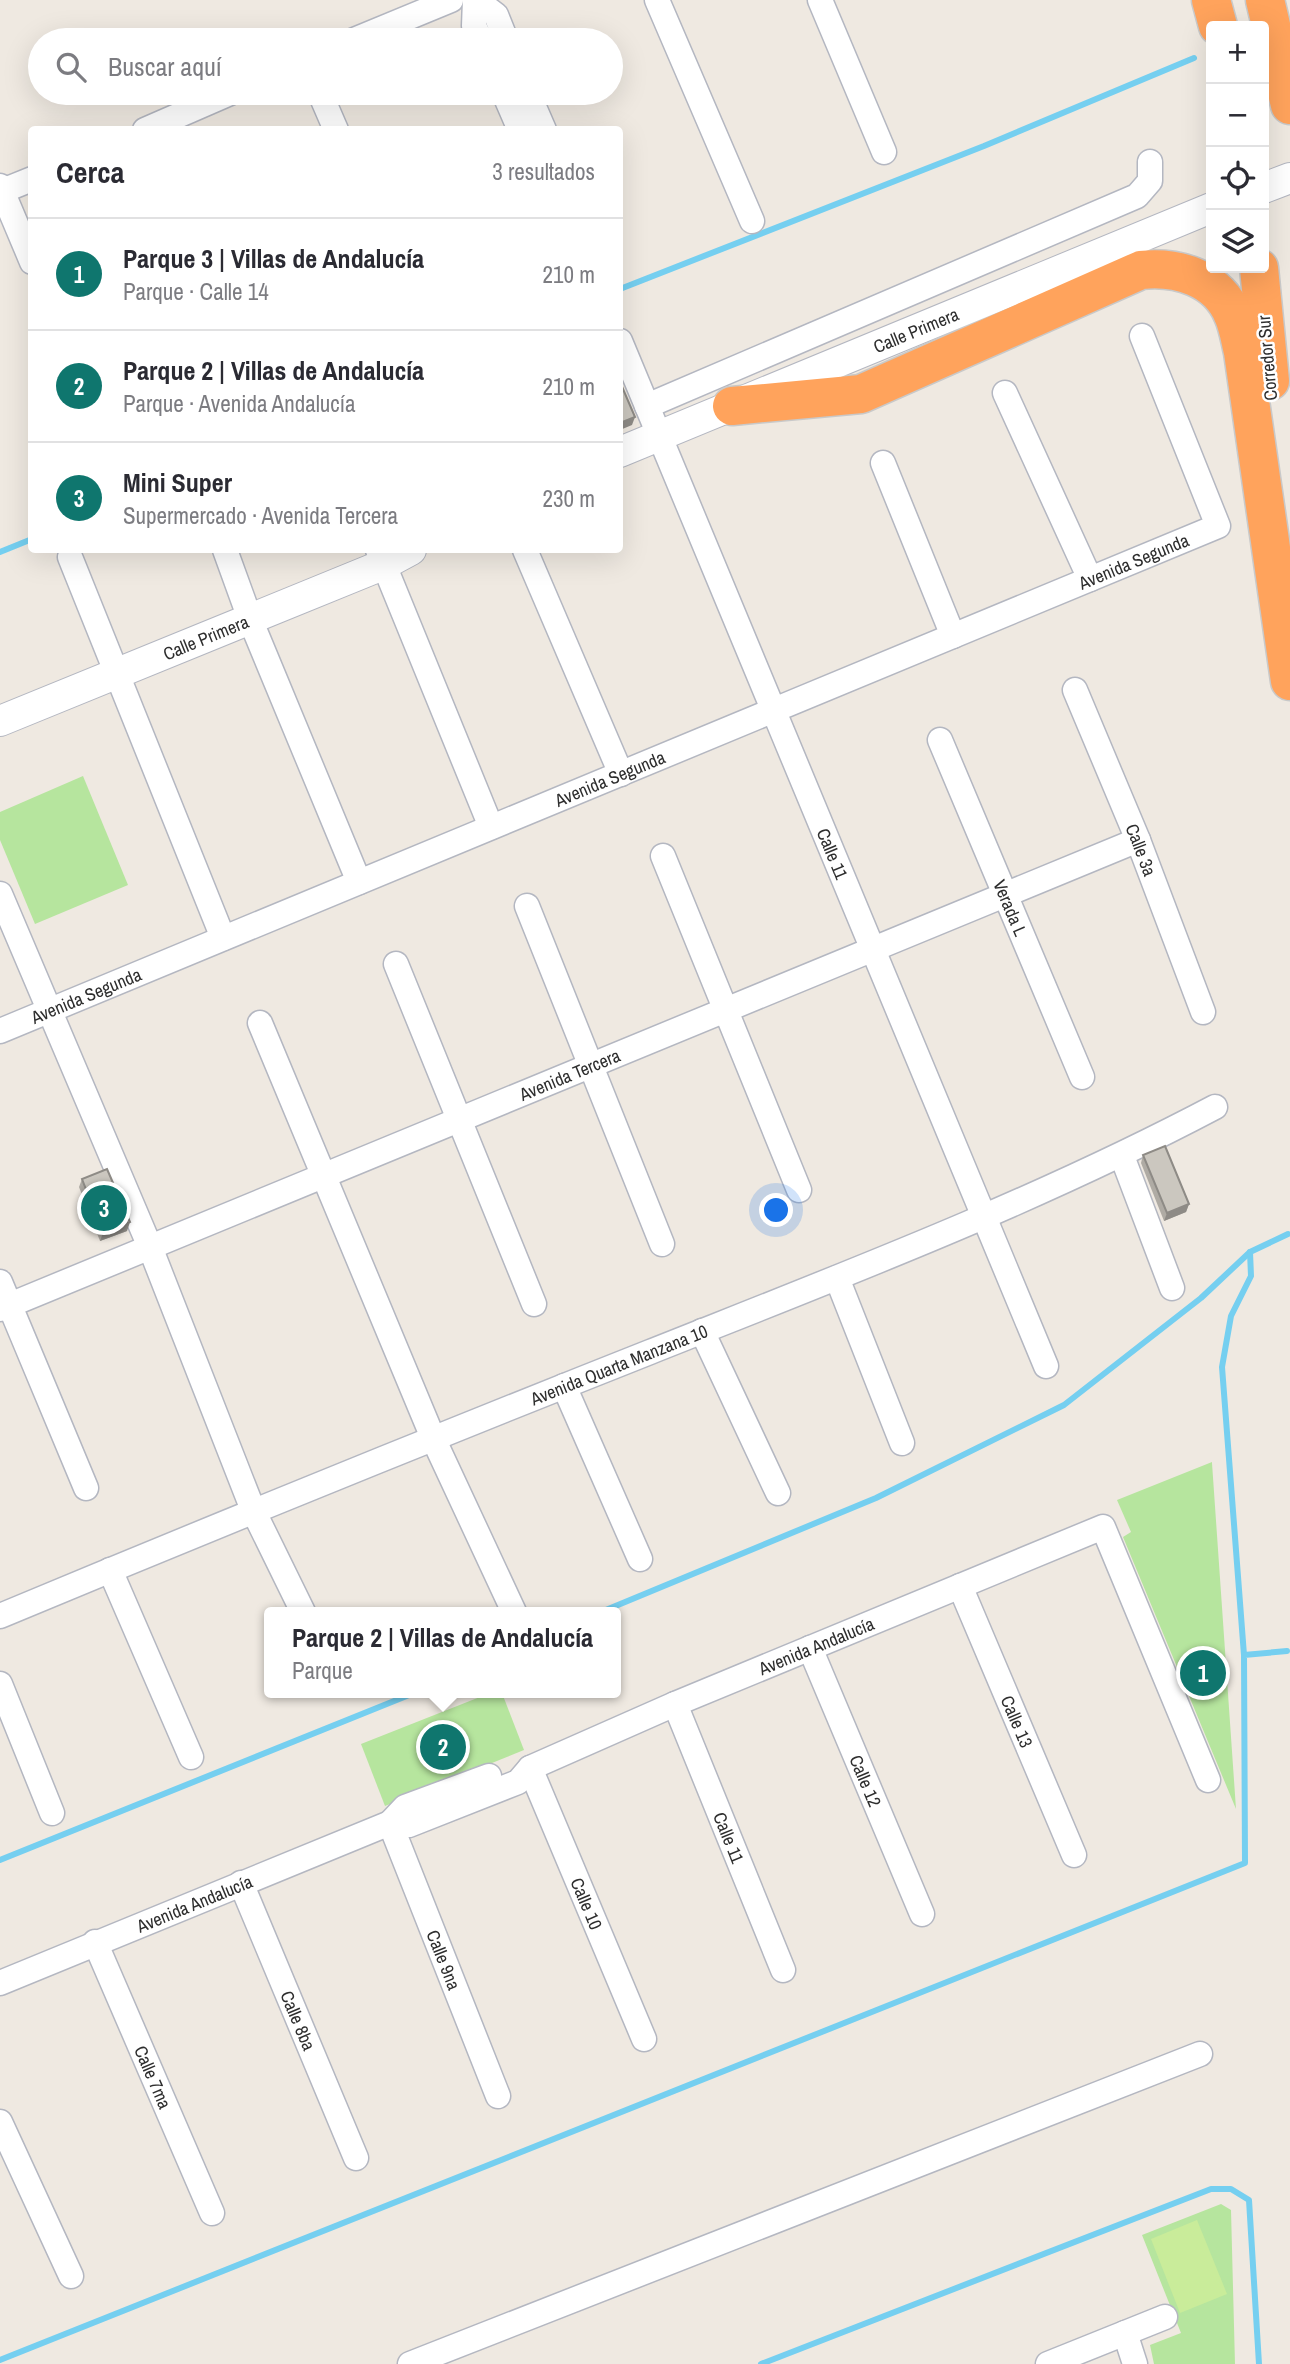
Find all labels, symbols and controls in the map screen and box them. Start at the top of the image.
map controls [1206,21,1269,273]
button: + [1206,21,1269,84]
search box [28,28,623,105]
icon: search [52,48,90,86]
text: Buscar aquí [108,49,222,84]
button: − [1206,84,1269,147]
button: locate [1206,147,1269,210]
text: Cerca [56,152,124,192]
text: 3 resultados [492,156,595,187]
button: layers [1206,210,1269,273]
text: Parque 3 | Villas de Andalucía [123,241,424,276]
text: 1 [74,259,84,290]
text: 210 m [543,259,595,290]
text: Parque · Calle 14 [123,276,269,307]
street label: Calle Primera [869,301,962,359]
street label: Corredor Sur [1251,314,1283,402]
text: Parque 2 | Villas de Andalucía [123,353,424,388]
text: 2 [74,371,84,402]
text: 210 m [543,371,595,402]
text: Parque · Avenida Andalucía [123,388,355,419]
text: Mini Super [123,465,232,500]
text: 3 [74,483,84,514]
text: 230 m [543,483,595,514]
text: Supermercado · Avenida Tercera [123,500,398,531]
street label: Avenida Segunda [1074,527,1192,595]
street label: Calle Primera [159,609,252,666]
street label: Avenida Segunda [550,744,669,813]
street label: Calle 3a [1120,820,1163,879]
street label: Calle 11 [811,824,855,884]
street label: Verada L [988,876,1034,940]
street label: Avenida Segunda [26,961,145,1030]
street label: Avenida Tercera [514,1042,624,1107]
pin: 3 [81,1182,127,1234]
your location [759,1193,793,1227]
street label: Avenida Quarta Manzana 10 [526,1318,711,1411]
popup [264,1607,621,1698]
street label: Avenida Andalucía [754,1611,878,1681]
text: Parque 2 | Villas de Andalucía [292,1620,593,1655]
pin: 1 [1180,1647,1226,1699]
text: Parque [292,1655,353,1686]
street label: Calle 13 [995,1692,1039,1751]
pin: 2 [420,1721,466,1773]
street label: Calle 12 [844,1751,888,1811]
street label: Calle 11 [708,1808,751,1867]
street label: Avenida Andalucía [132,1868,256,1939]
street label: Calle 10 [565,1874,609,1933]
street label: Calle 9na [421,1926,467,1993]
street label: Calle 8ba [275,1987,322,2054]
street label: Calle 7ma [129,2041,178,2112]

